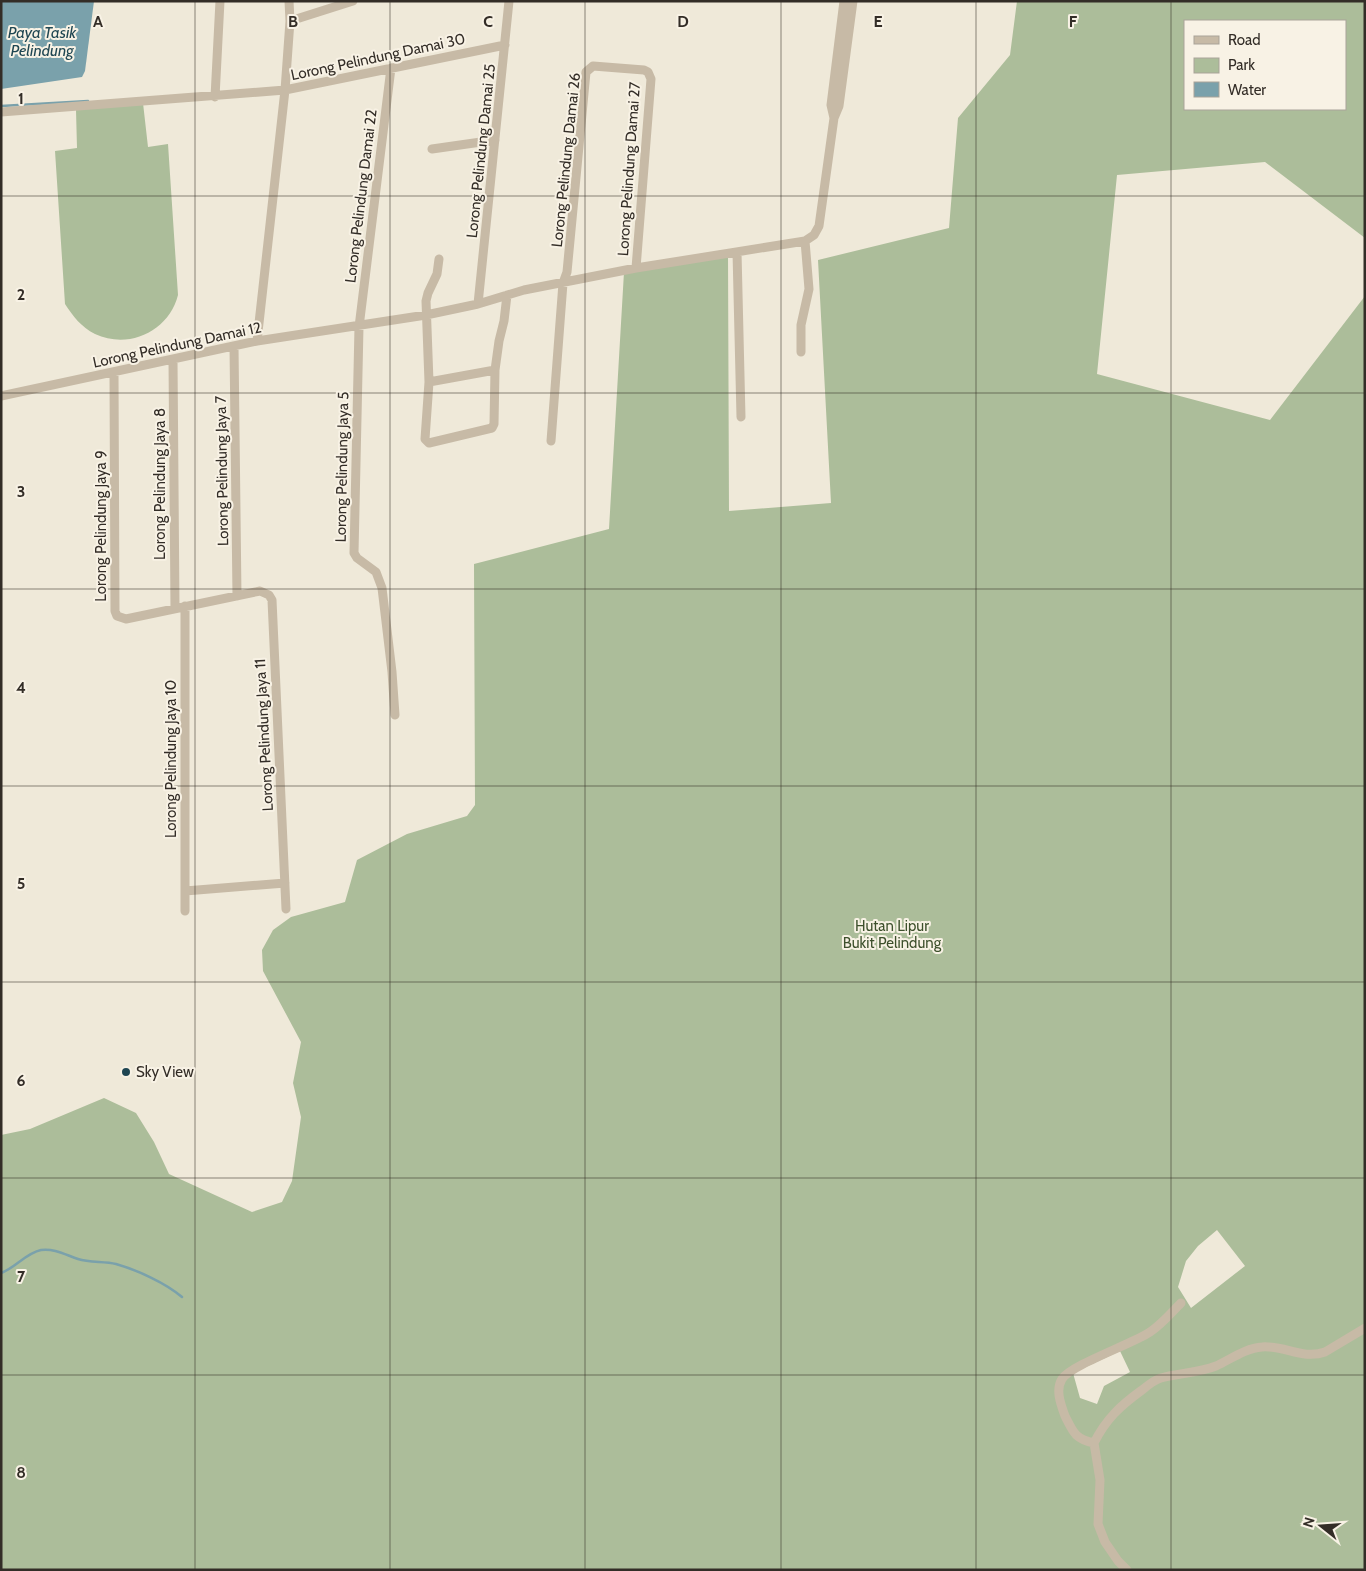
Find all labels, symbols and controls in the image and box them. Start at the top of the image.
text: A [93,12,103,31]
text: B [288,12,298,31]
text: C [483,12,493,31]
text: D [677,12,689,31]
text: E [873,12,883,31]
text: F [1069,12,1078,31]
legend [1184,20,1346,110]
water label: Paya Tasik Pelindung [8,23,77,60]
street label: Lorong Pelindung Damai 30 [289,30,467,84]
text: Road [1228,31,1261,49]
text: Park [1228,56,1255,74]
street label: Lorong Pelindung Damai 25 [463,63,499,239]
street label: Lorong Pelindung Damai 26 [548,72,584,248]
street label: Lorong Pelindung Damai 27 [614,81,644,257]
text: Water [1228,81,1266,99]
text: 1 [18,89,24,108]
street label: Lorong Pelindung Damai 22 [341,108,381,284]
text: 2 [17,285,25,304]
street label: Lorong Pelindung Damai 12 [91,318,263,372]
street label: Lorong Pelindung Jaya 5 [332,391,352,543]
street label: Lorong Pelindung Jaya 7 [212,395,232,546]
street label: Lorong Pelindung Jaya 8 [151,408,169,560]
street label: Lorong Pelindung Jaya 9 [92,450,110,602]
text: 3 [17,482,25,501]
street label: Lorong Pelindung Jaya 11 [251,658,277,812]
text: 4 [16,678,26,697]
street label: Lorong Pelindung Jaya 10 [162,680,180,838]
text: 5 [17,874,25,893]
park label: Hutan Lipur Bukit Pelindung [843,917,942,952]
place label: Sky View [136,1063,194,1081]
marker: Sky View [120,1066,132,1078]
text: 6 [17,1071,26,1090]
text: 7 [17,1267,26,1286]
text: 8 [16,1463,26,1482]
north arrow [1296,1501,1346,1551]
text: N [1299,1515,1319,1530]

